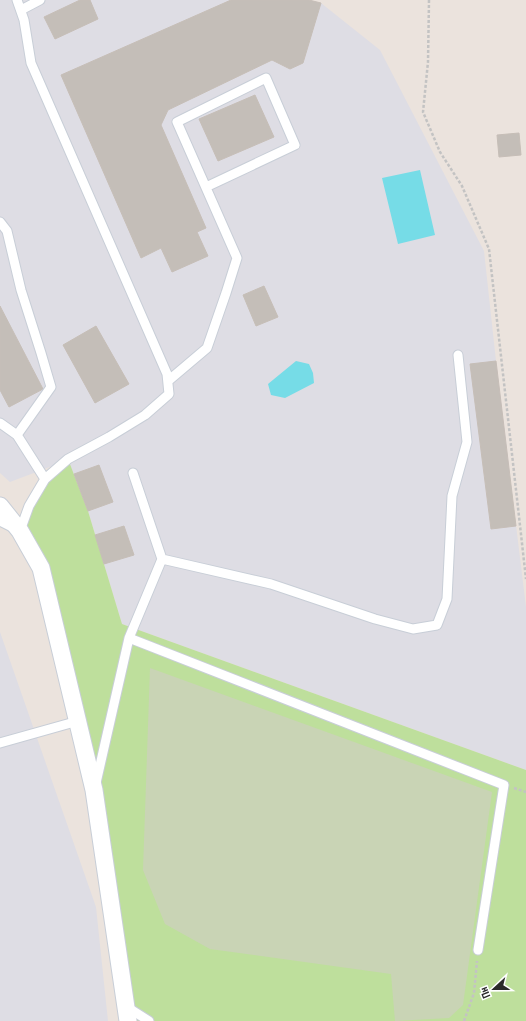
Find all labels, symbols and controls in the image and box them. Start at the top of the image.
north arrow [474,969,514,1009]
text: Пн [476,985,493,1000]

